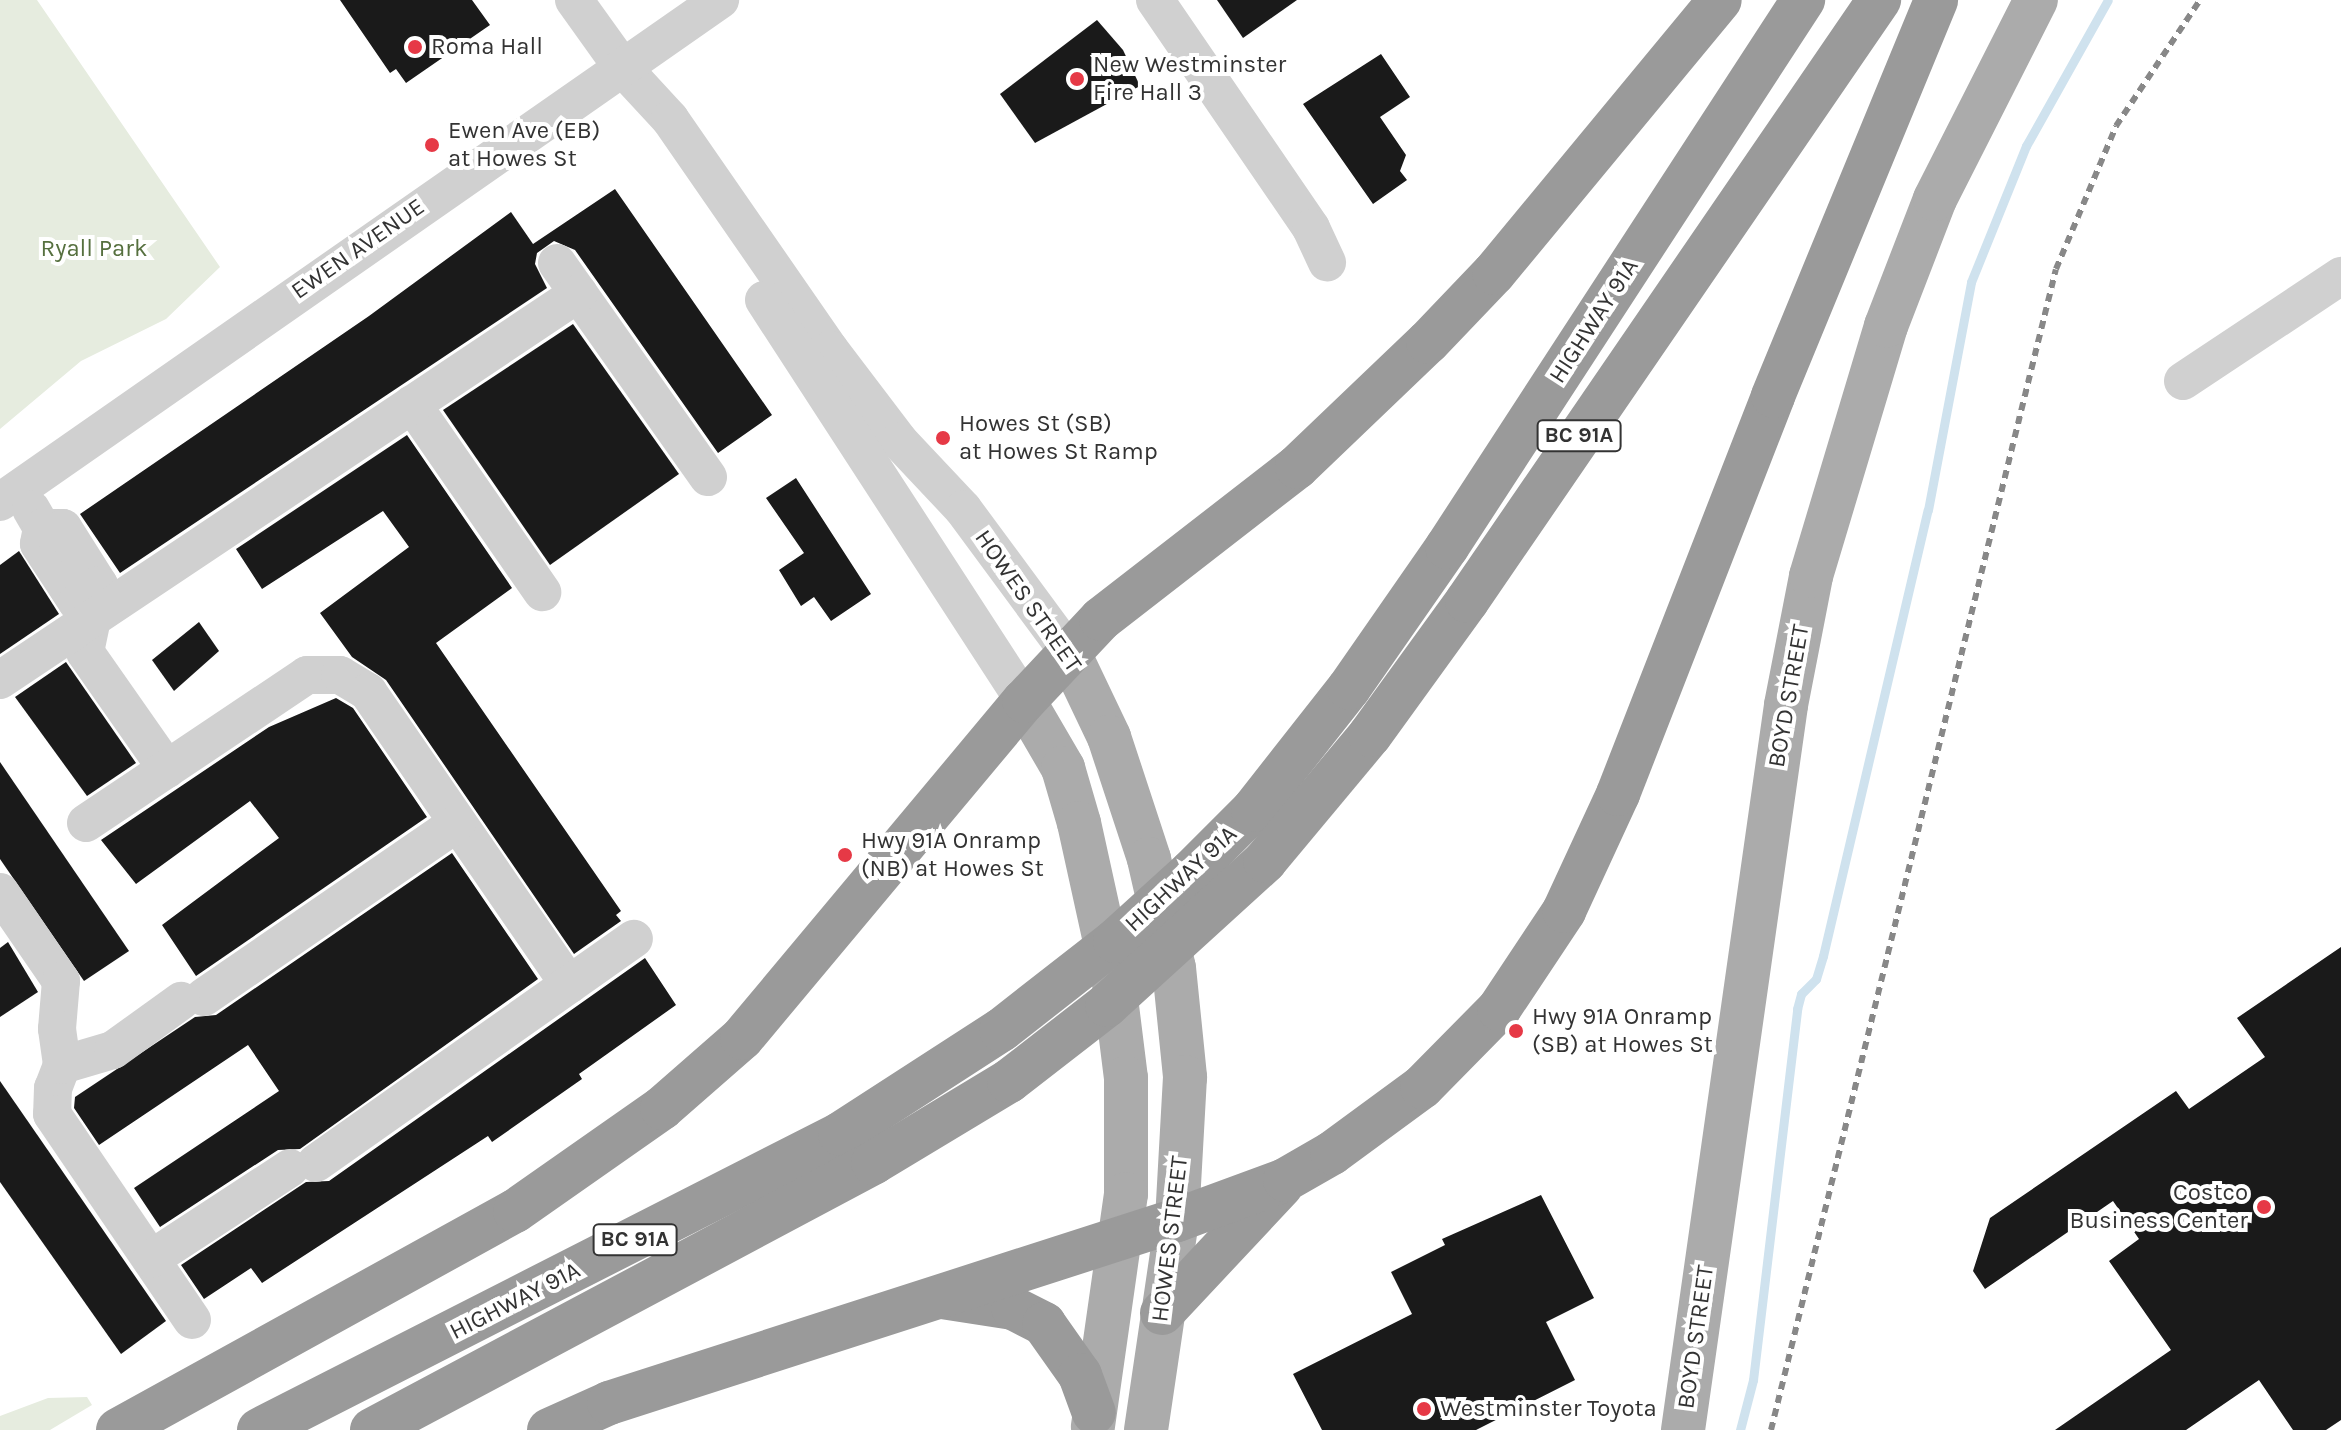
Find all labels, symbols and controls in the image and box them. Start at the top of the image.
place label: Roma Hall [431,33,543,61]
marker: Roma Hall [406,38,424,56]
place label: New Westminster Fire Hall 3 [1093,51,1286,107]
marker: New Westminster Fire Hall 3 [1068,70,1086,88]
place label: Ewen Ave (EB) at Howes St [448,117,600,173]
marker: Ewen Ave (EB) at Howes St [423,136,441,154]
street label: EWEN AVENUE [286,192,430,306]
park label: Ryall Park [41,235,147,263]
street label: HIGHWAY 91A [1543,253,1645,389]
place label: Howes St (SB) at Howes St Ramp [959,410,1158,466]
road number: BC 91A [1535,418,1623,454]
marker: Howes St (SB) at Howes St Ramp [934,429,952,447]
street label: HOWES STREET [968,524,1088,678]
street label: BOYD STREET [1762,622,1816,770]
street label: HIGHWAY 91A [1119,820,1243,938]
place label: Hwy 91A Onramp (NB) at Howes St [861,827,1044,883]
marker: Hwy 91A Onramp (NB) at Howes St [836,846,854,864]
place label: Hwy 91A Onramp (SB) at Howes St [1532,1003,1713,1059]
marker: Hwy 91A Onramp (SB) at Howes St [1507,1022,1525,1040]
street label: HOWES STREET [1146,1154,1194,1324]
place label: Costco Business Center [2070,1179,2248,1235]
marker: Costco Business Center [2255,1198,2273,1216]
road number: BC 91A [591,1222,679,1258]
street label: HIGHWAY 91A [445,1256,585,1346]
street label: BOYD STREET [1672,1263,1720,1411]
place label: Westminster Toyota [1440,1395,1657,1423]
marker: Westminster Toyota [1415,1400,1433,1418]

